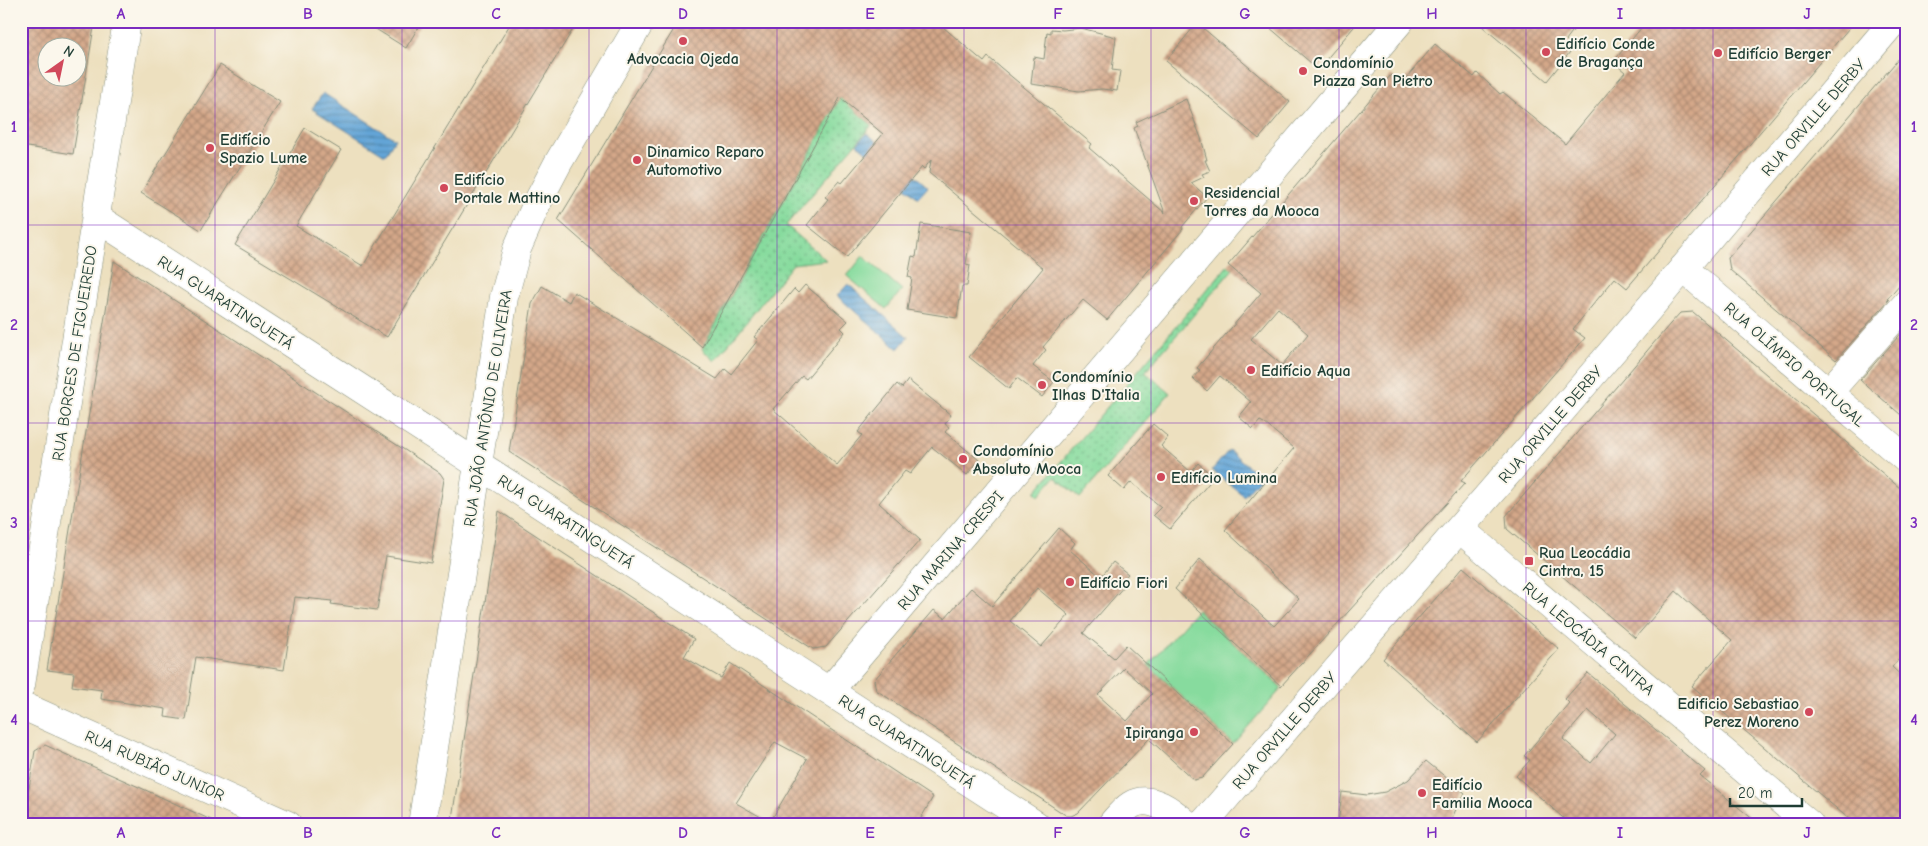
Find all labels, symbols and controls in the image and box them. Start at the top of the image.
text: A [117,5,126,23]
text: B [303,5,313,23]
text: C [491,5,501,23]
text: D [678,5,688,23]
text: E [865,5,875,23]
text: F [1053,5,1063,23]
text: G [1239,5,1251,23]
text: H [1426,5,1438,23]
text: I [1617,5,1623,23]
text: J [1803,5,1811,23]
marker: Advocacia Ojeda [677,35,689,47]
place label: Edifício Conde de Bragança [1556,35,1655,71]
north arrow [38,38,88,88]
text: N [60,42,77,61]
place label: Edifício Berger [1728,45,1831,63]
marker: Edifício Conde de Bragança [1540,46,1552,58]
marker: Edifício Berger [1712,47,1724,59]
place label: Advocacia Ojeda [627,50,739,68]
place label: Condomínio Piazza San Pietro [1313,54,1433,90]
street label: RUA ORVILLE DERBY [1758,55,1870,180]
marker: Condomínio Piazza San Pietro [1297,65,1309,77]
text: 1 [11,118,17,136]
text: 1 [1911,118,1917,136]
place label: Edifício Spazio Lume [220,131,307,167]
marker: Edifício Spazio Lume [204,142,216,154]
place label: Dinamico Reparo Automotivo [647,143,764,179]
marker: Dinamico Reparo Automotivo [631,154,643,166]
place label: Edifício Portale Mattino [454,171,560,207]
marker: Edifício Portale Mattino [438,182,450,194]
place label: Residencial Torres da Mooca [1204,184,1319,220]
marker: Residencial Torres da Mooca [1188,195,1200,207]
street label: RUA BORGES DE FIGUEIREDO [49,244,101,462]
street label: RUA GUARATINGUETÁ [154,251,297,354]
street label: RUA JOÃO ANTÔNIO DE OLIVEIRA [459,288,516,528]
street label: RUA OLÍMPIO PORTUGAL [1720,298,1869,431]
text: 2 [10,316,18,334]
text: 2 [1910,316,1918,334]
place label: Edifício Aqua [1261,362,1351,380]
street label: RUA ORVILLE DERBY [1495,362,1607,487]
marker: Edifício Aqua [1245,364,1257,376]
place label: Condomínio Ilhas D'Italia [1052,368,1140,404]
marker: Condomínio Ilhas D'Italia [1036,379,1048,391]
place label: Condomínio Absoluto Mooca [973,442,1081,478]
marker: Condomínio Absoluto Mooca [957,453,969,465]
place label: Edifício Lumina [1171,469,1277,487]
street label: RUA GUARATINGUETÁ [494,470,637,573]
marker: Edifício Lumina [1155,471,1167,483]
street label: RUA MARINA CRESPI [894,487,1007,614]
text: 3 [10,514,18,532]
text: 3 [1910,514,1918,532]
place label: Rua Leocádia Cintra, 15 [1539,544,1631,580]
marker: Rua Leocádia Cintra, 15 [1523,555,1535,567]
place label: Edifício Fiori [1080,574,1168,592]
marker: Edifício Fiori [1064,576,1076,588]
street label: RUA LEOCÁDIA CINTRA [1519,578,1658,699]
street label: RUA ORVILLE DERBY [1229,668,1341,793]
street label: RUA GUARATINGUETÁ [835,690,978,793]
place label: Edificio Sebastiao Perez Moreno [1677,695,1799,731]
marker: Edificio Sebastiao Perez Moreno [1803,706,1815,718]
text: 4 [10,711,18,729]
text: 4 [1910,711,1918,729]
place label: Ipiranga [1126,724,1184,742]
marker: Ipiranga [1188,726,1200,738]
street label: RUA RUBIÃO JUNIOR [82,727,228,805]
place label: Edifício Familia Mooca [1432,776,1533,812]
scale bar [1730,776,1803,808]
text: 20 m [1738,784,1772,802]
marker: Edifício Familia Mooca [1416,787,1428,799]
text: A [117,824,126,842]
text: B [303,824,313,842]
text: C [491,824,501,842]
text: D [678,824,688,842]
text: E [865,824,875,842]
text: F [1053,824,1063,842]
text: G [1239,824,1251,842]
text: H [1426,824,1438,842]
text: I [1617,824,1623,842]
text: J [1803,824,1811,842]

